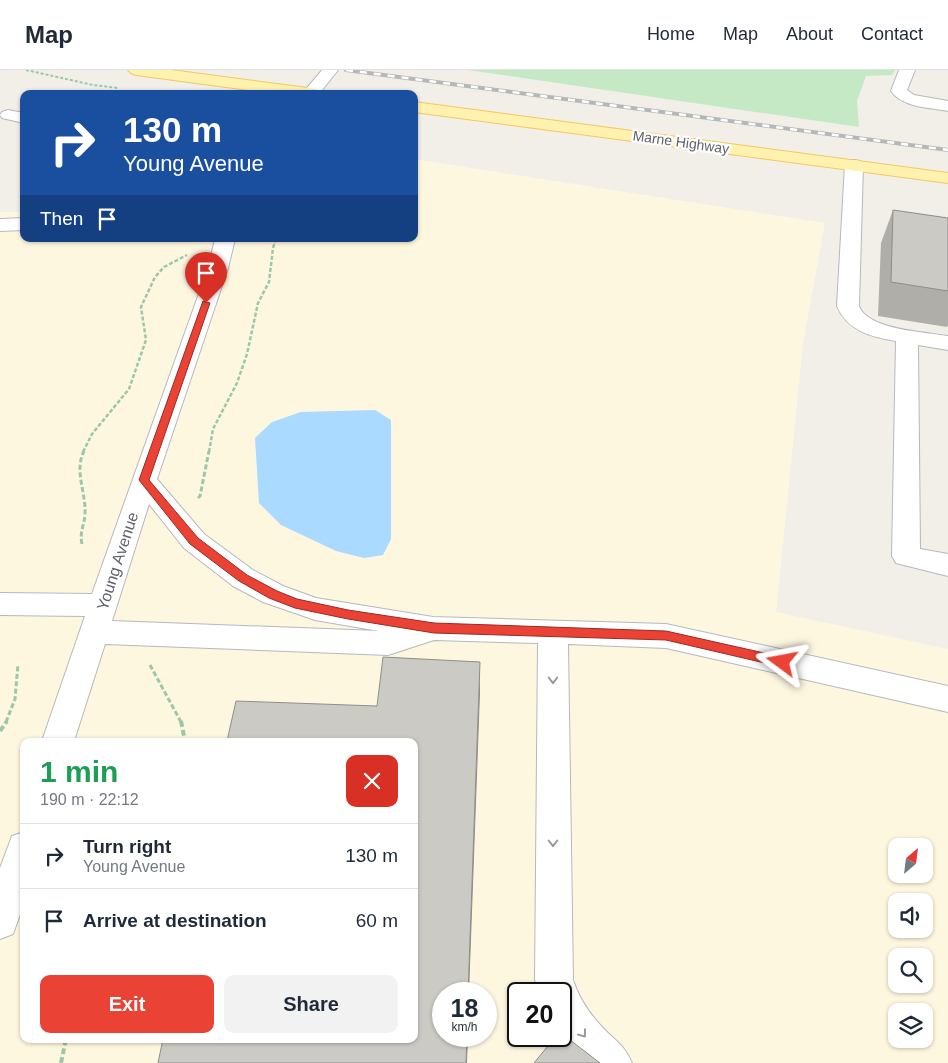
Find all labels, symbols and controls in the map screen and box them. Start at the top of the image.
text: Map [25,21,73,48]
text: Home [647,24,695,44]
text: Map [723,24,758,44]
text: About [786,24,833,44]
text: Contact [861,24,923,44]
icon: right [40,110,105,175]
text: 130 m [123,110,222,149]
street label: Marne Highway [632,127,730,157]
text: Young Avenue [123,151,264,176]
icon: arrive [93,205,121,233]
text: Then [40,208,83,229]
pin [185,252,227,303]
icon: arrive [192,259,220,287]
street label: Young Avenue [94,510,141,612]
position arrow [755,635,807,687]
one-way arrow [548,677,558,685]
text: 1 min [40,755,118,788]
button: close [346,755,398,807]
text: 190 m · 22:12 [40,791,139,808]
text: Turn right [83,836,171,857]
north arrow [888,838,932,882]
map controls [888,838,933,1048]
one-way arrow [548,839,559,847]
icon: right [40,842,68,870]
text: 130 m [345,845,398,866]
text: Young Avenue [83,858,185,875]
button: sound [888,893,933,938]
icon: arrive [40,907,68,935]
text: Arrive at destination [83,910,267,931]
text: 60 m [356,910,398,931]
button: search [888,948,933,993]
button: Exit [40,975,214,1033]
button: Share [224,975,398,1033]
speed limit sign: 20 [507,982,572,1047]
text: 18 [451,994,478,1022]
button: layers [888,1003,933,1048]
text: km/h [451,1020,478,1034]
one-way arrow [577,1028,586,1038]

